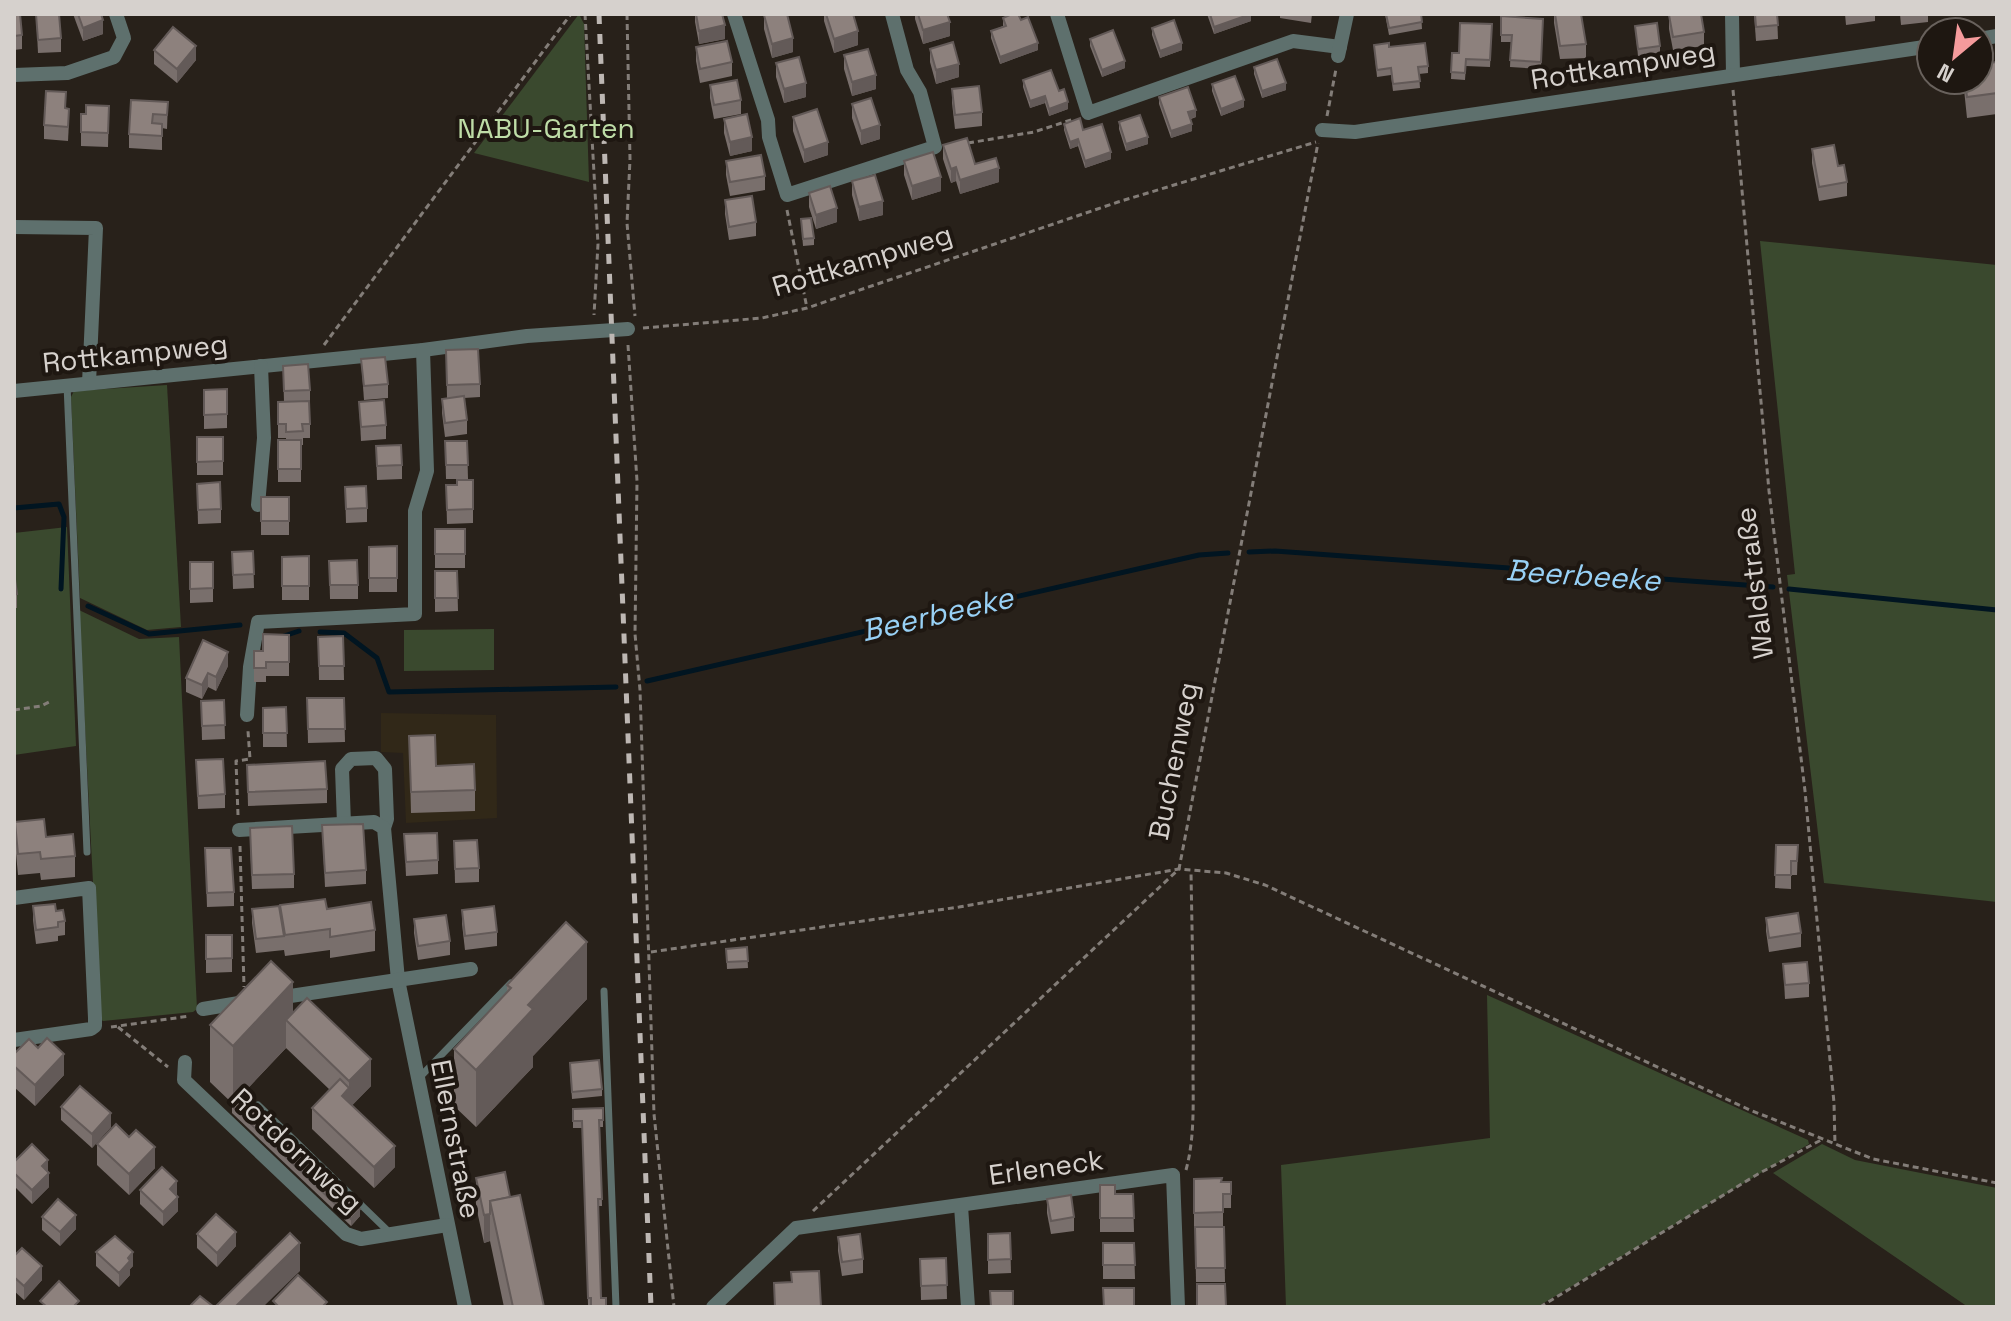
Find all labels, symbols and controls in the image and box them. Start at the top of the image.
north arrow [1915,16,1995,96]
street label: Rottkampweg [1528,33,1718,97]
text: N [1932,58,1959,89]
park label: NABU-Garten [457,110,635,146]
street label: Rottkampweg [768,216,956,304]
street label: Rottkampweg [40,325,230,381]
street label: Waldstraße [1727,505,1781,661]
water label: Beerbeeke [1505,550,1663,600]
water label: Beerbeeke [857,577,1018,650]
street label: Buchenweg [1140,679,1206,843]
street label: Ellernstraße [423,1056,489,1222]
street label: Rotdornweg [224,1080,370,1220]
street label: Erleneck [986,1141,1106,1193]

